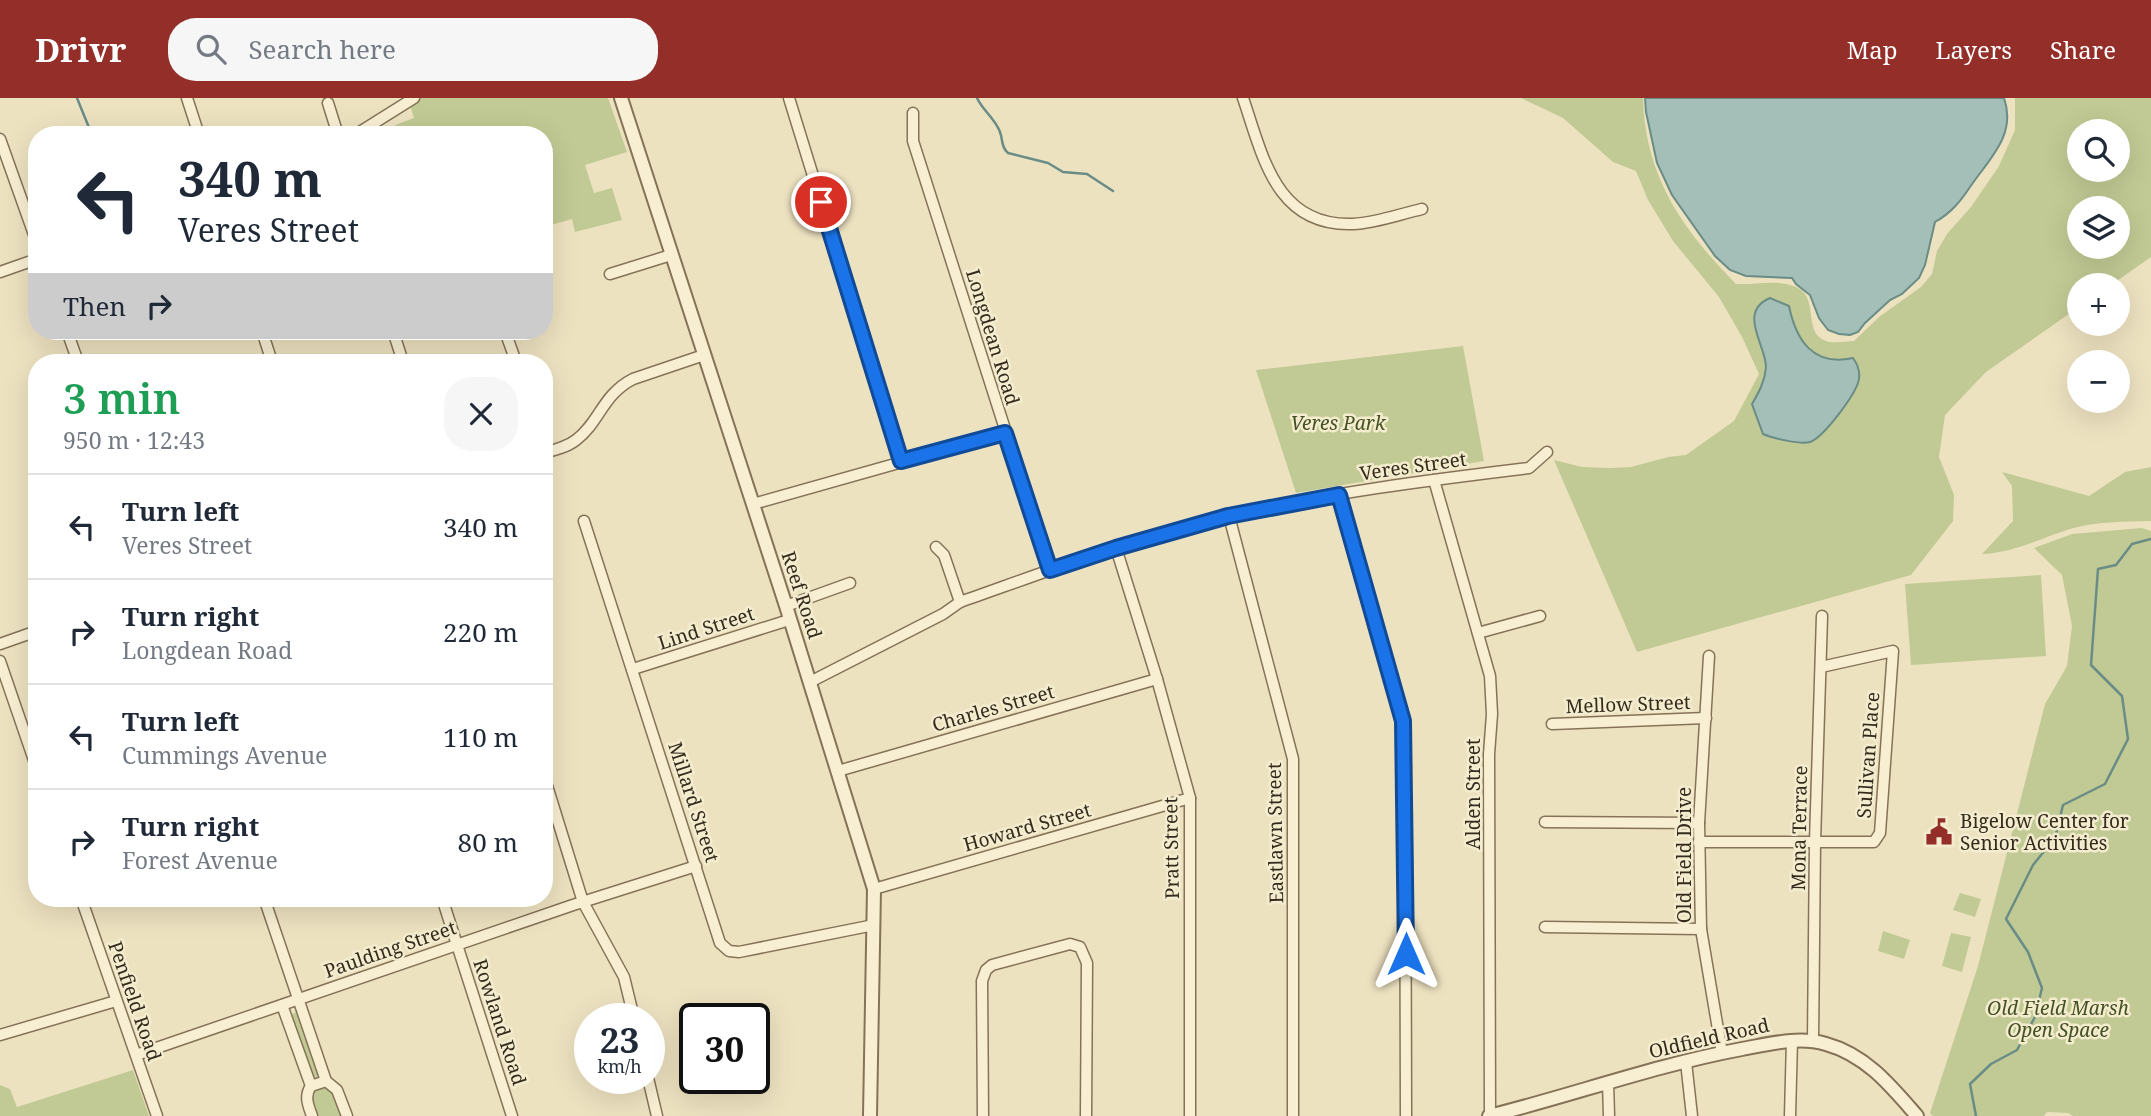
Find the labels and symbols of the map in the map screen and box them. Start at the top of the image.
pin [791,172,851,232]
street label: Longdean Road [960,266,1026,408]
park label: Veres Park [1290,410,1387,436]
street label: Veres Street [1358,446,1468,486]
street label: Reef Road [776,548,828,642]
street label: Lind Street [655,600,758,656]
street label: Charles Street [929,678,1057,738]
street label: Mellow Street [1565,689,1691,719]
street label: Sullivan Place [1851,691,1885,819]
street label: Alden Street [1460,738,1486,850]
street label: Millard Street [662,739,726,866]
street label: Eastlawn Street [1261,762,1289,904]
street label: Mona Terrace [1785,765,1813,891]
street label: Old Field Drive [1671,787,1697,923]
street label: Howard Street [960,796,1094,858]
street label: Pratt Street [1157,796,1185,899]
place label: Bigelow Center for Senior Activities [1960,808,2129,856]
public building icon: Bigelow Center for Senior Activities [1924,817,1954,847]
street label: Paulding Street [320,914,460,984]
position arrow [1369,917,1443,991]
street label: Penfield Road [102,938,168,1065]
street label: Rowland Road [467,956,533,1089]
park label: Old Field Marsh Open Space [1987,995,2130,1043]
speed limit sign: 30 [679,1003,770,1094]
street label: Oldfield Road [1646,1011,1772,1064]

